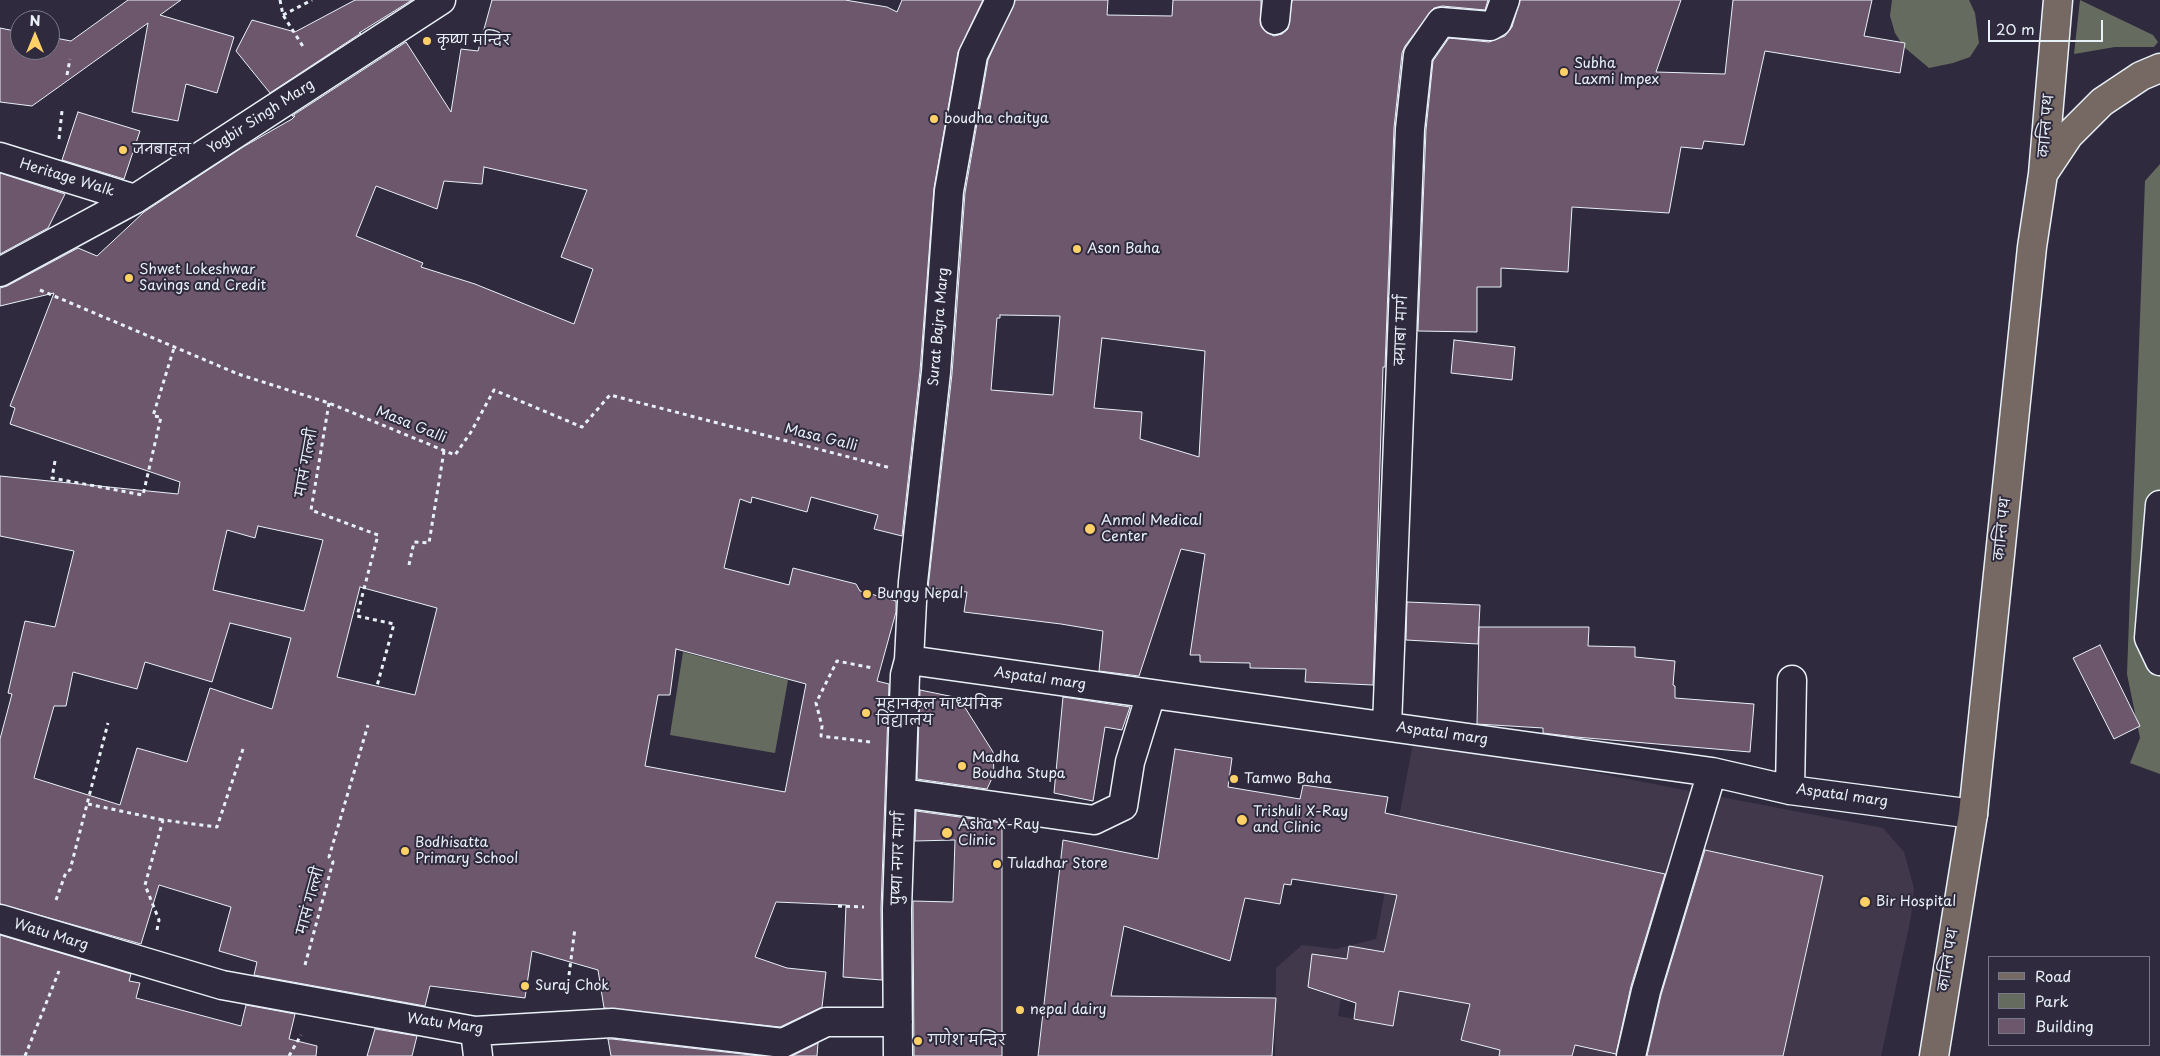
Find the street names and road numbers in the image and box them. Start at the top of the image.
street label: Yogbir Singh Marg [205,76,317,158]
street label: कान्ति पथ [2036,94,2058,158]
street label: Heritage Walk [18,156,116,200]
street label: Surat Bajra Marg [925,267,953,387]
street label: क्याबा मार्ग [1392,294,1412,366]
street label: Masa Galli [373,403,449,447]
street label: Masa Galli [783,421,859,455]
street label: मासं गल्ली [293,427,321,499]
street label: कान्ति पथ [1991,497,2015,561]
street label: Aspatal marg [993,664,1087,694]
street label: Aspatal marg [1395,719,1489,749]
street label: Aspatal marg [1795,781,1889,811]
street label: पुष्पा नगर मार्ग [889,811,909,905]
street label: मासं गल्ली [294,865,328,937]
street label: Watu Marg [12,916,90,954]
street label: कान्ति पथ [1936,927,1962,993]
street label: Watu Marg [406,1010,484,1038]

